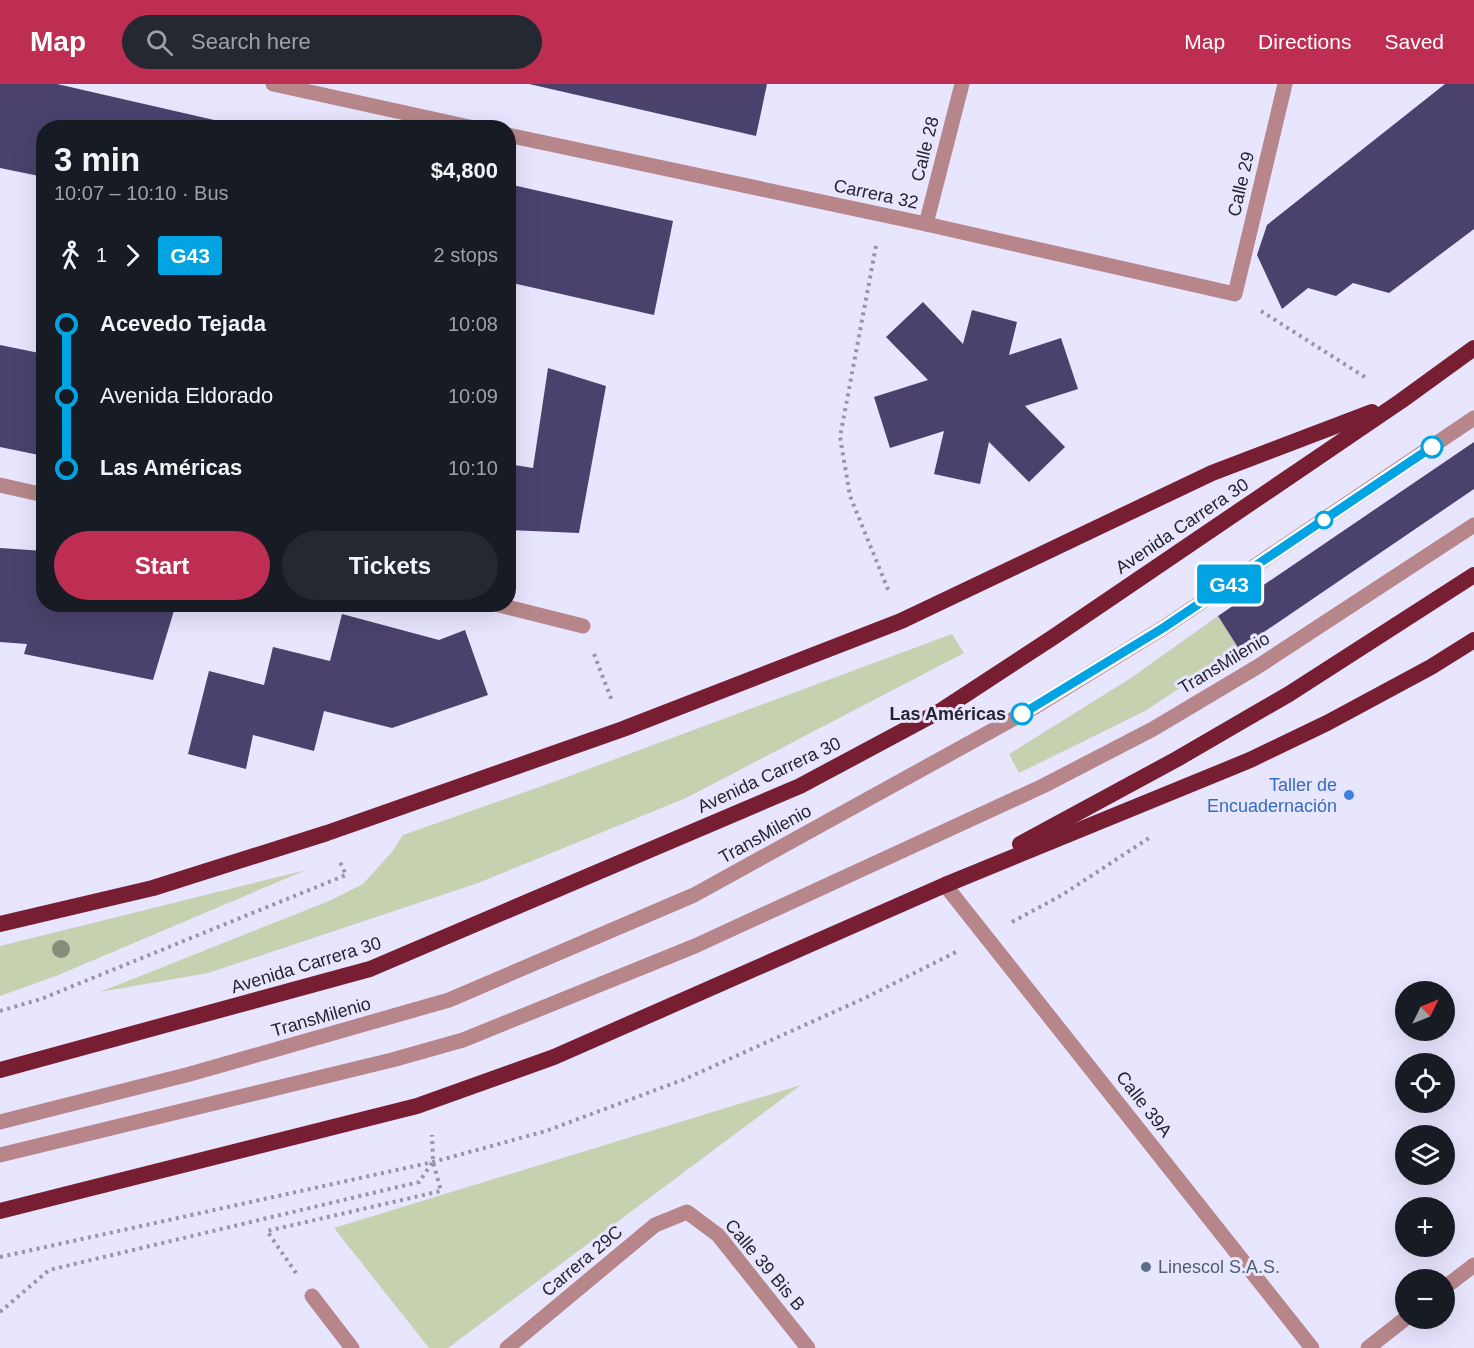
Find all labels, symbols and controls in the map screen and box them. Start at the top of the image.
search box [122,15,542,69]
text: Map [30,26,86,57]
icon: search [143,26,176,59]
text: Search here [191,29,311,54]
text: Map [1184,30,1225,53]
text: Directions [1258,30,1351,53]
text: Saved [1384,30,1444,53]
street label: Calle 28 [907,115,943,183]
text: 3 min [54,141,140,178]
street label: Calle 29 [1224,150,1258,218]
text: $4,800 [431,158,498,183]
street label: Carrera 32 [832,175,920,213]
text: 10:07 – 10:10 · Bus [54,182,229,204]
icon: walk [54,239,87,272]
icon: forward [116,239,149,272]
text: 1 [96,244,107,266]
text: G43 [170,244,210,267]
text: 2 stops [434,244,498,266]
text: Acevedo Tejada [100,311,266,336]
text: 10:08 [448,313,498,335]
text: Avenida Eldorado [100,383,273,408]
text: 10:09 [448,385,498,407]
unlabelled marker [1421,436,1443,458]
text: Las Américas [100,455,242,480]
text: 10:10 [448,457,498,479]
street label: Avenida Carrera 30 [1112,474,1252,578]
unlabelled marker [1315,511,1333,529]
button: Start [54,531,270,600]
button: Tickets [282,531,498,600]
line badge: G43 [1194,564,1264,604]
text: G43 [1209,573,1249,596]
street label: TransMilenio [1175,628,1273,698]
marker: Las Américas [1011,703,1033,725]
place label: Las Américas [890,704,1006,724]
street label: Avenida Carrera 30 [694,733,844,817]
place label: Taller de Encuadernación [1207,775,1337,816]
marker: Taller de Encuadernación [1342,788,1356,802]
street label: TransMilenio [715,800,815,868]
street label: Avenida Carrera 30 [229,933,383,997]
north arrow [1395,981,1455,1041]
map controls [1395,981,1455,1329]
street label: TransMilenio [269,993,373,1041]
button: locate [1395,1053,1455,1113]
street label: Calle 39A [1112,1067,1176,1141]
button: layers [1395,1125,1455,1185]
button: + [1395,1197,1455,1257]
street label: Calle 39 Bis B [721,1215,809,1315]
street label: Carrera 29C [538,1222,626,1300]
place label: Linescol S.A.S. [1158,1257,1280,1277]
marker: Linescol S.A.S. [1139,1260,1153,1274]
button: − [1395,1269,1455,1329]

